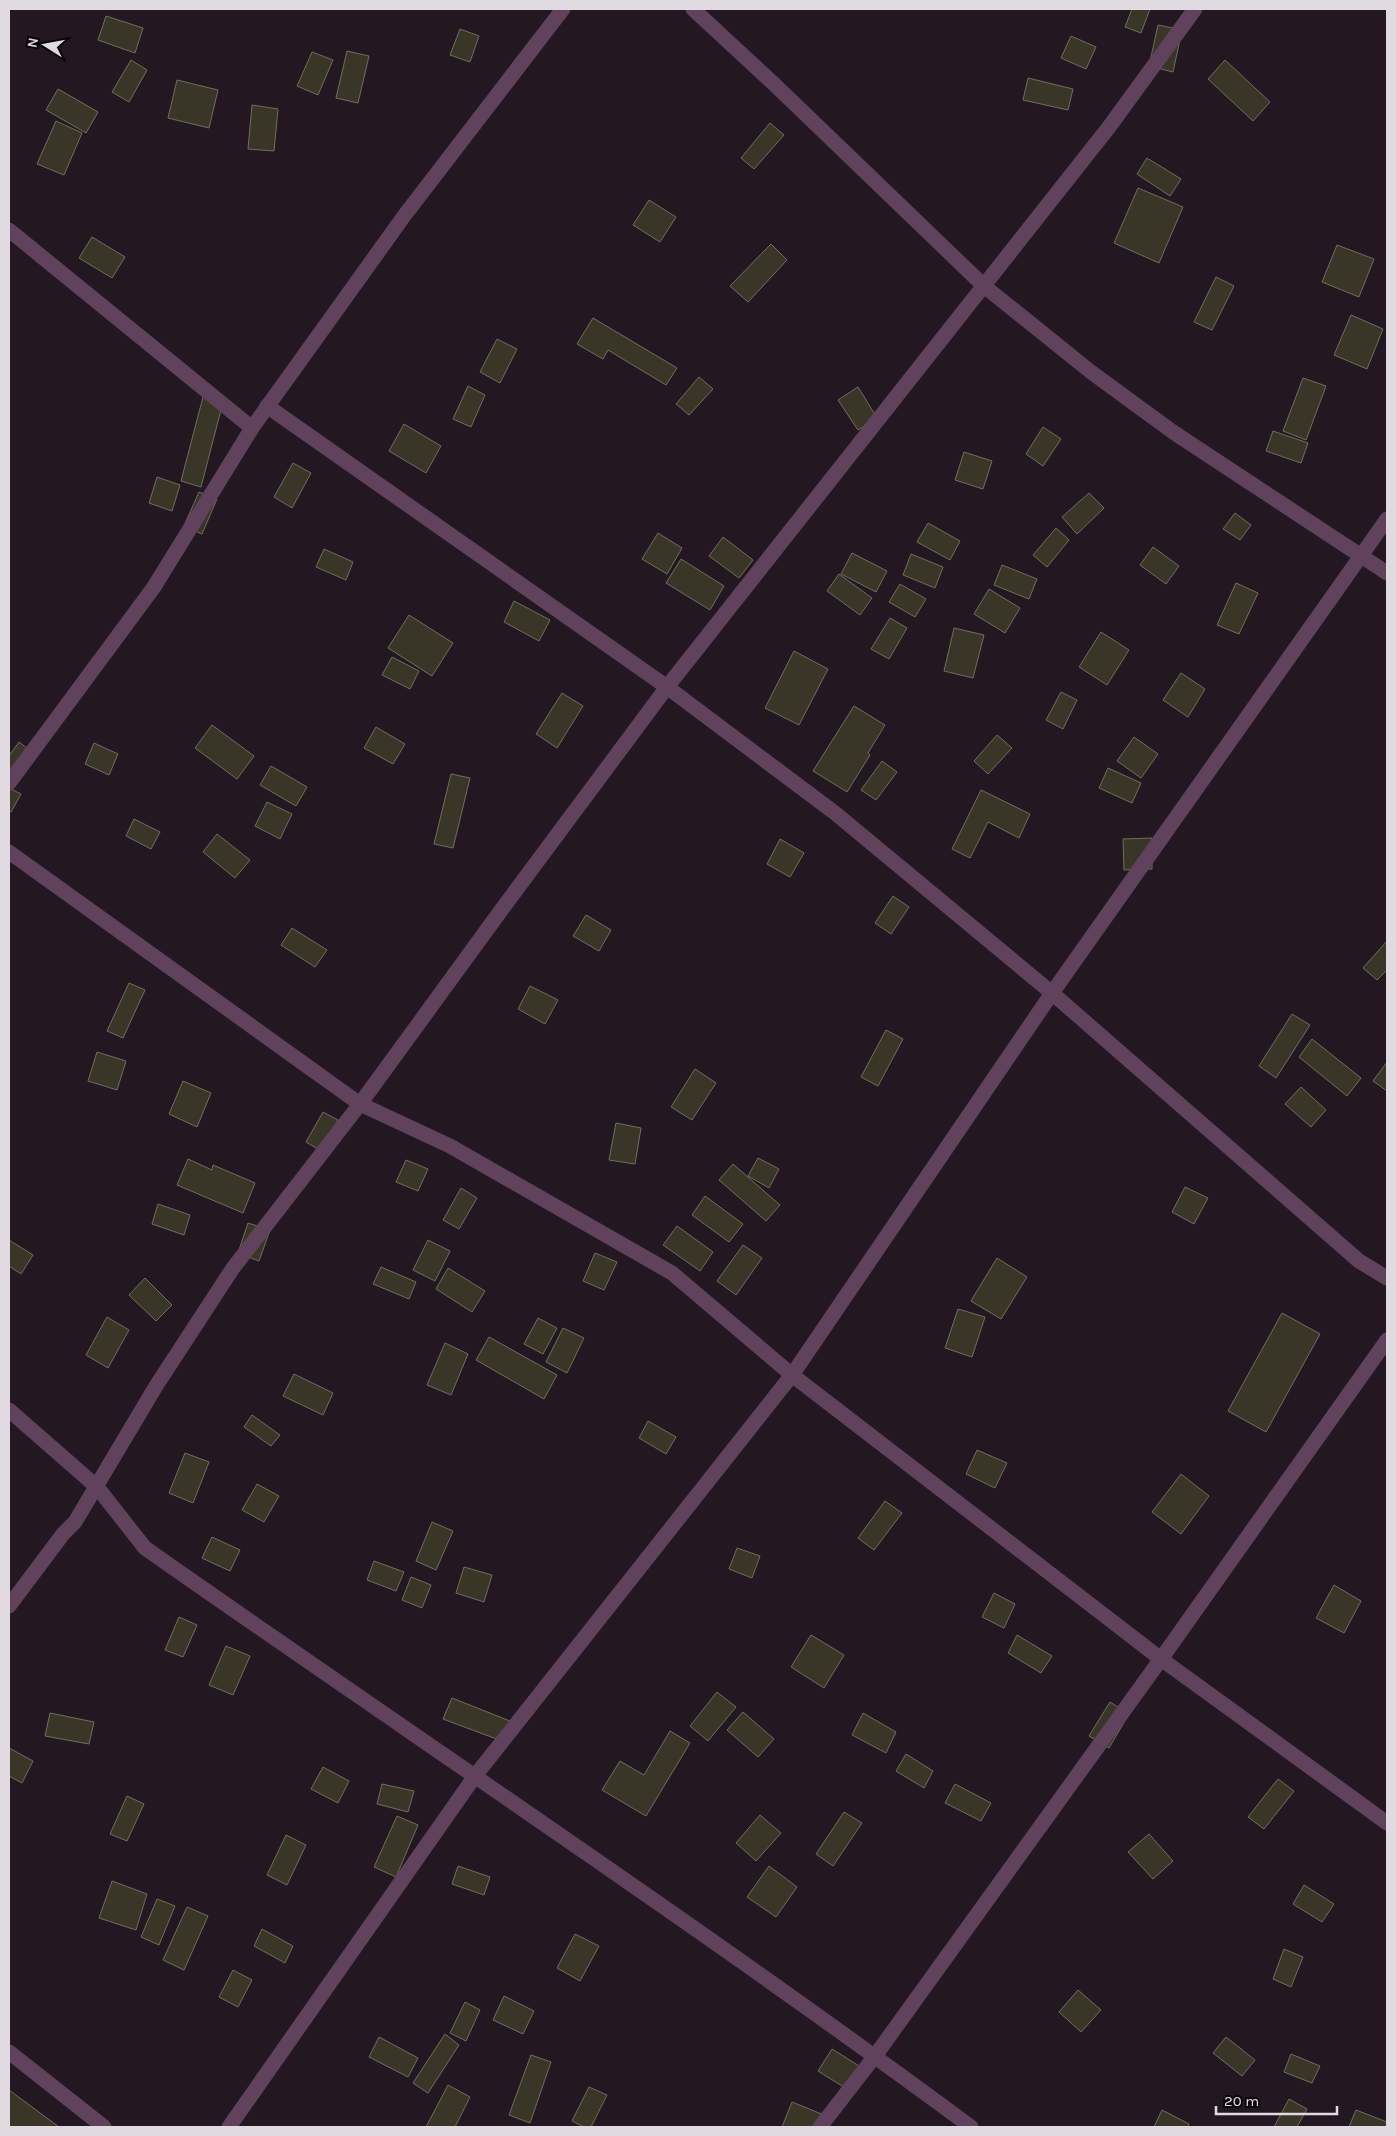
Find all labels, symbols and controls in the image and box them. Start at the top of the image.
north arrow [20,20,70,70]
text: N [23,36,42,49]
scale bar [1216,2084,1337,2116]
text: 20 m [1224,2092,1259,2110]

